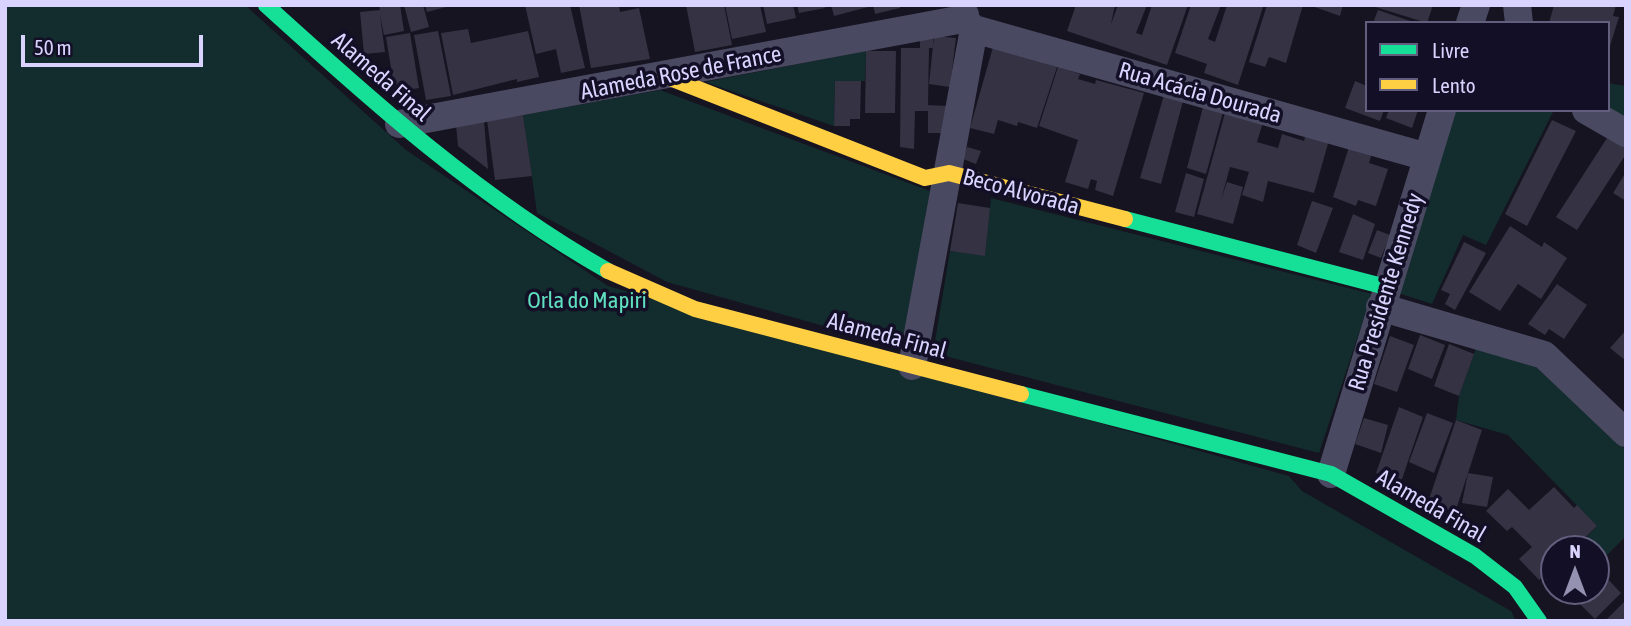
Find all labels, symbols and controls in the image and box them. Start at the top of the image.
scale bar [24,21,206,65]
legend [1365,21,1610,112]
street label: Alameda Final [326,27,436,127]
text: 50 m [34,35,72,59]
text: Livre [1432,38,1469,62]
street label: Alameda Rose de France [578,40,784,106]
street label: Rua Acácia Dourada [1115,57,1285,129]
text: Lento [1432,73,1476,97]
street label: Beco Alvorada [960,163,1082,221]
street label: Rua Presidente Kennedy [1343,190,1429,394]
park label: Orla do Mapiri [527,287,647,315]
street label: Alameda Final [824,307,950,365]
street label: Alameda Final [1371,463,1491,549]
north arrow [1540,535,1610,605]
text: N [1569,540,1581,562]

